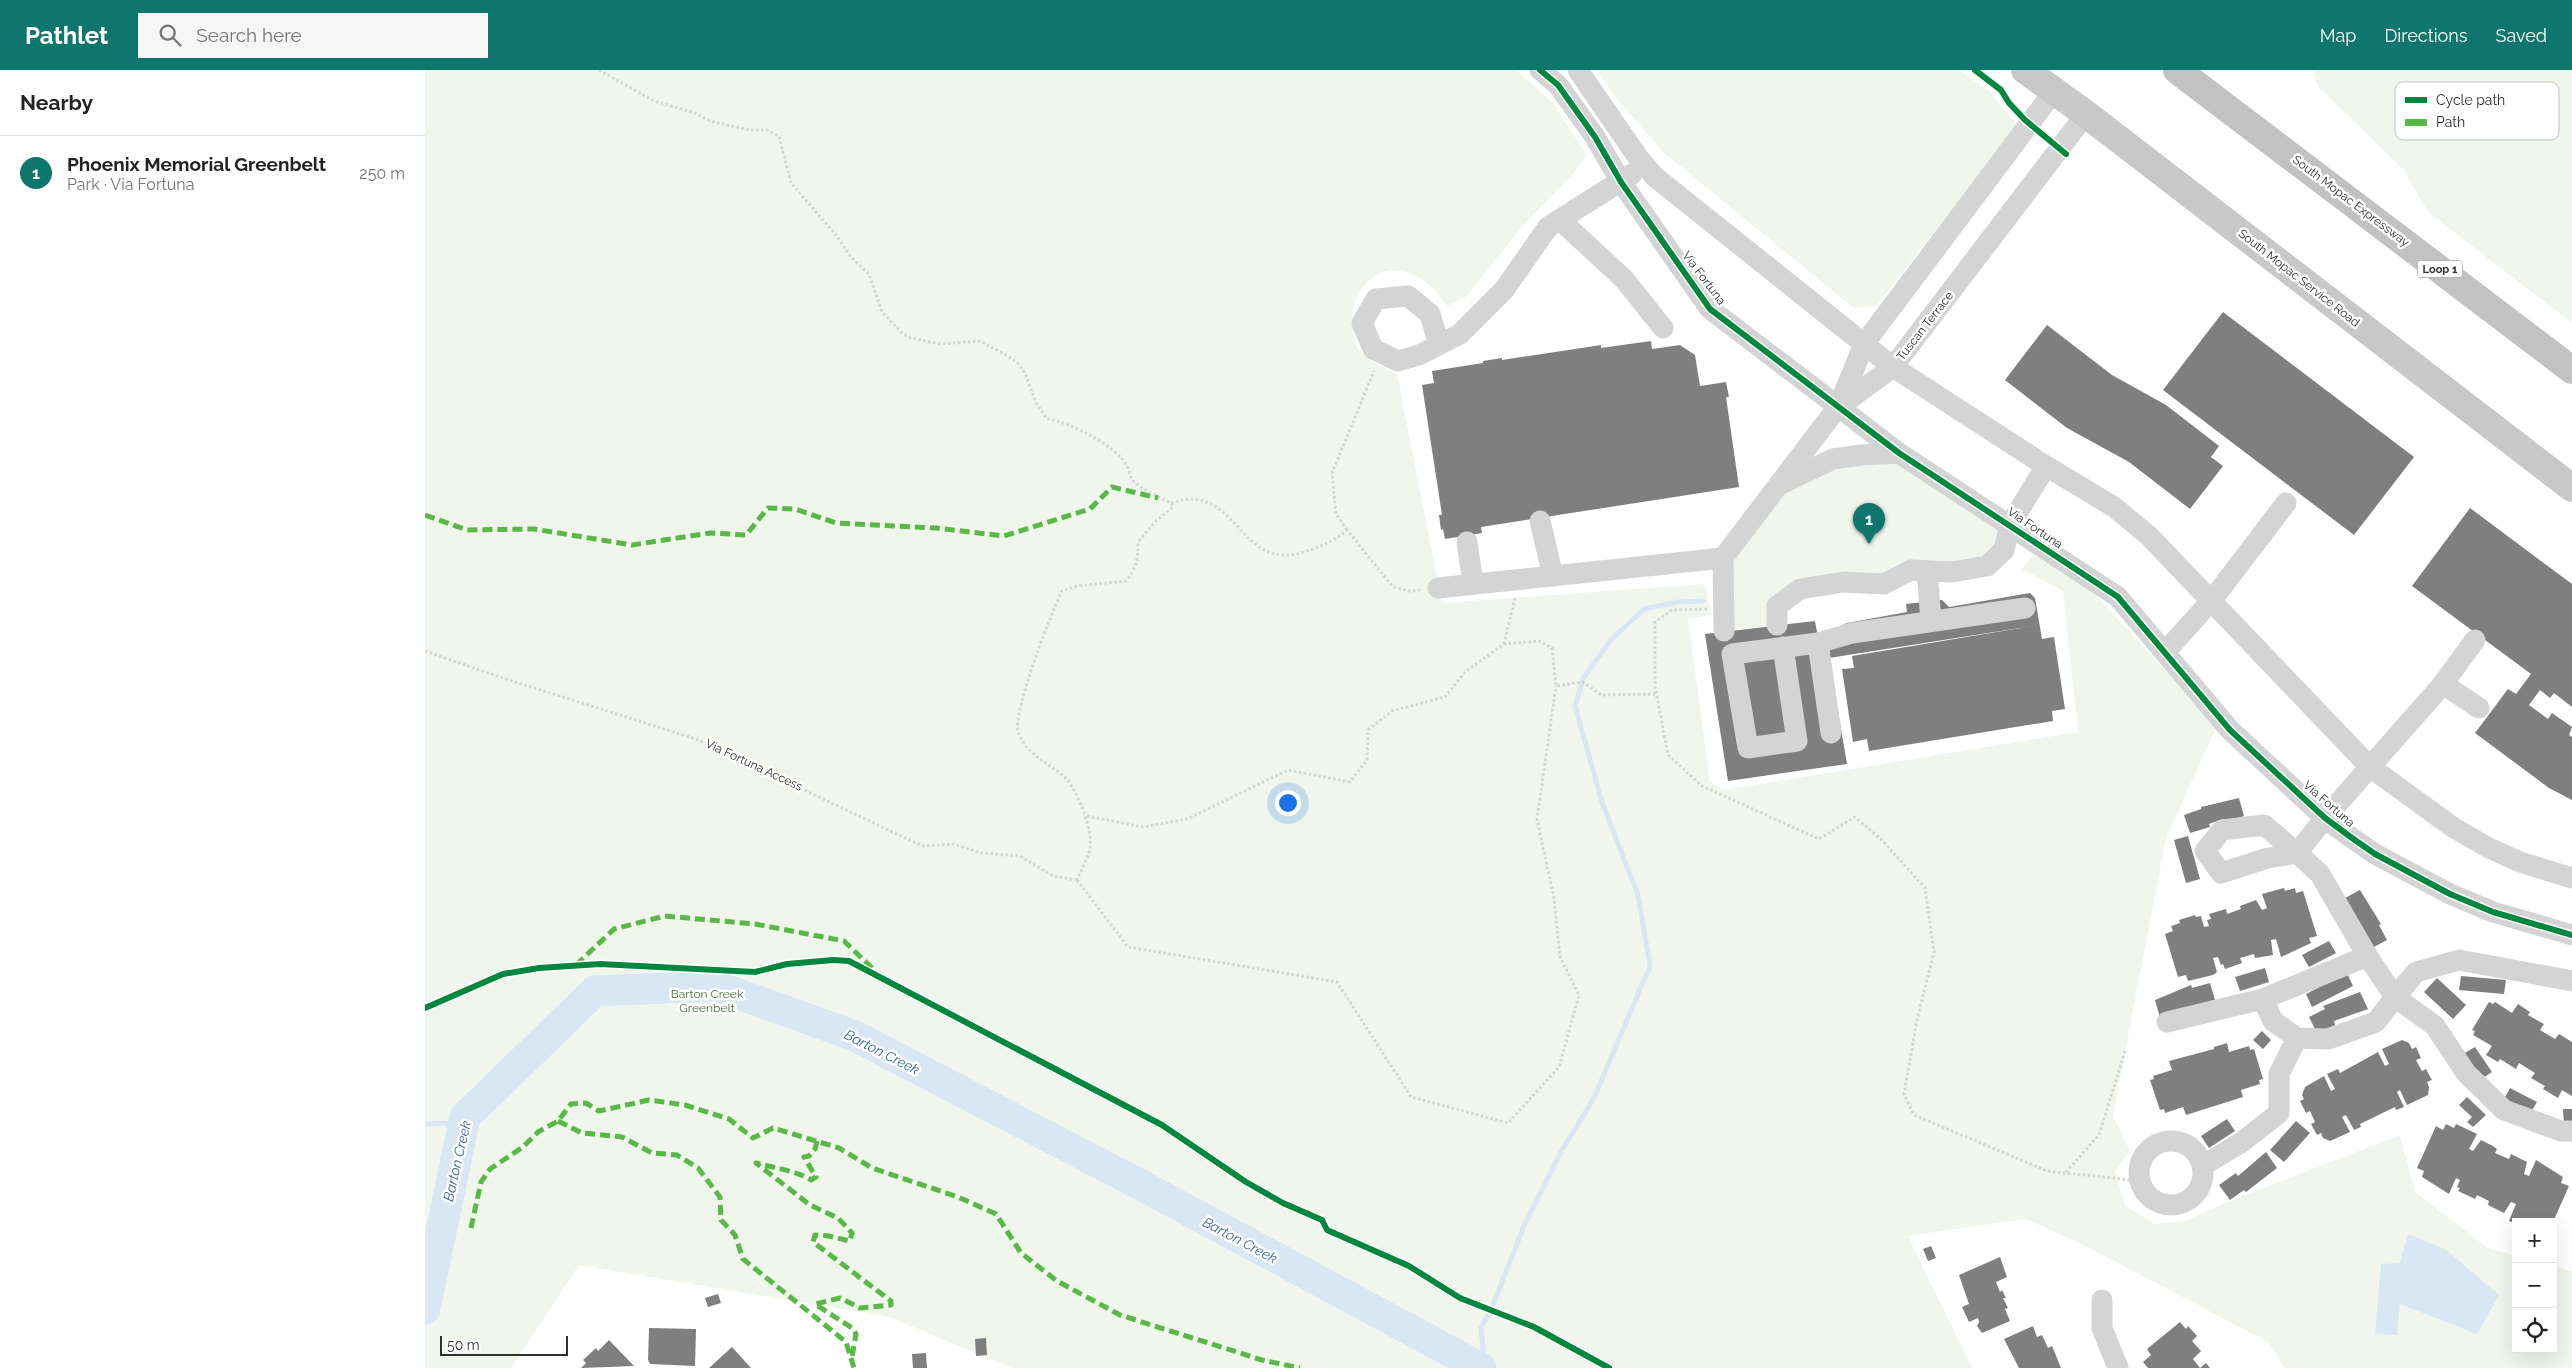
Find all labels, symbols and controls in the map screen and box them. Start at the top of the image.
search box [138,13,488,58]
text: Pathlet [25,21,108,50]
icon: search [156,21,184,49]
text: Search here [196,24,302,46]
text: Map [2320,25,2356,46]
text: Directions [2384,25,2468,46]
text: Saved [2496,25,2547,46]
legend [2395,82,2559,140]
text: Nearby [20,90,93,115]
text: Cycle path [2436,92,2505,108]
text: Path [2436,114,2465,130]
text: Phoenix Memorial Greenbelt [67,153,326,175]
street label: South Mopac Expressway [2290,153,2413,250]
text: 1 [32,164,40,183]
text: 250 m [359,164,405,183]
text: Park · Via Fortuna [67,175,194,194]
street label: South Mopac Service Road [2236,226,2362,330]
street label: Via Fortuna [1679,249,1729,307]
road number: Loop 1 [2417,260,2463,278]
street label: Tuscan Terrace [1894,289,1956,363]
pin: 1 [1853,503,1885,544]
street label: Via Fortuna [2005,505,2065,551]
street label: Via Fortuna Access [703,736,805,794]
street label: Via Fortuna [2301,778,2357,830]
your location [1275,790,1301,816]
park label: Barton Creek Greenbelt [671,987,744,1015]
water label: Barton Creek [842,1026,923,1078]
water label: Barton Creek [440,1119,474,1203]
water label: Barton Creek [1200,1214,1280,1267]
map controls [2512,1218,2557,1353]
button: + [2512,1218,2557,1263]
button: − [2512,1263,2557,1308]
button: locate [2512,1308,2557,1353]
scale bar [440,1333,567,1356]
text: 50 m [447,1337,480,1353]

